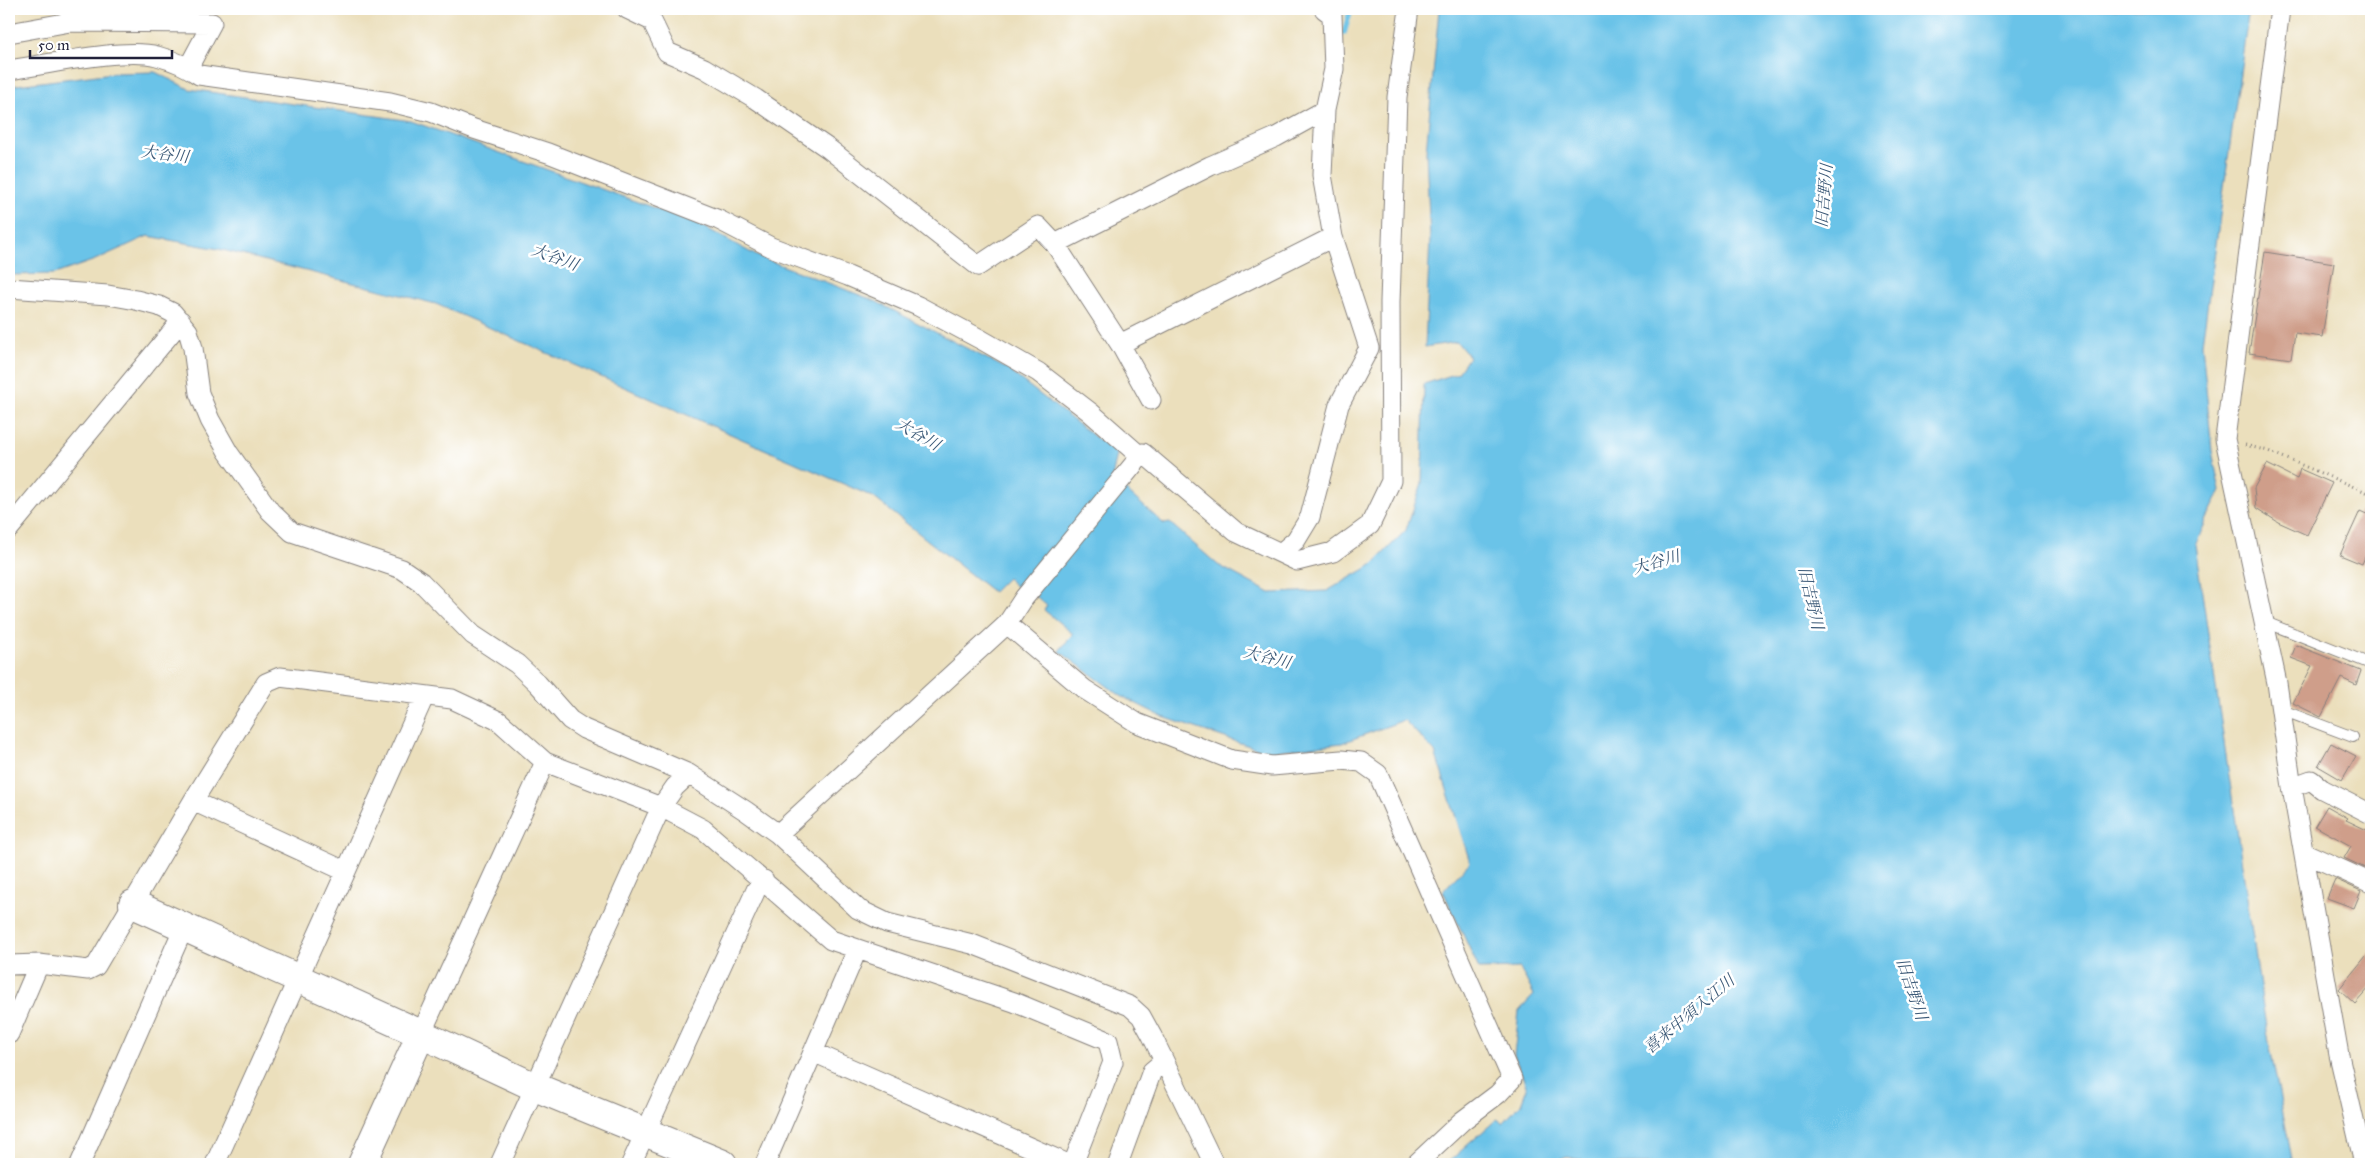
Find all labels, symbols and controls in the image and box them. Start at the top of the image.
scale bar [30,28,172,60]
text: 50 m [38,36,70,54]
water label: 大谷川 [140,142,192,167]
water label: 旧吉野川 [1812,161,1836,229]
water label: 大谷川 [529,240,583,275]
water label: 大谷川 [892,414,945,455]
water label: 大谷川 [1630,546,1684,578]
water label: 旧吉野川 [1795,565,1828,633]
water label: 大谷川 [1241,642,1295,673]
water label: 旧吉野川 [1893,956,1932,1024]
water label: 喜来中須入江川 [1640,969,1740,1057]

